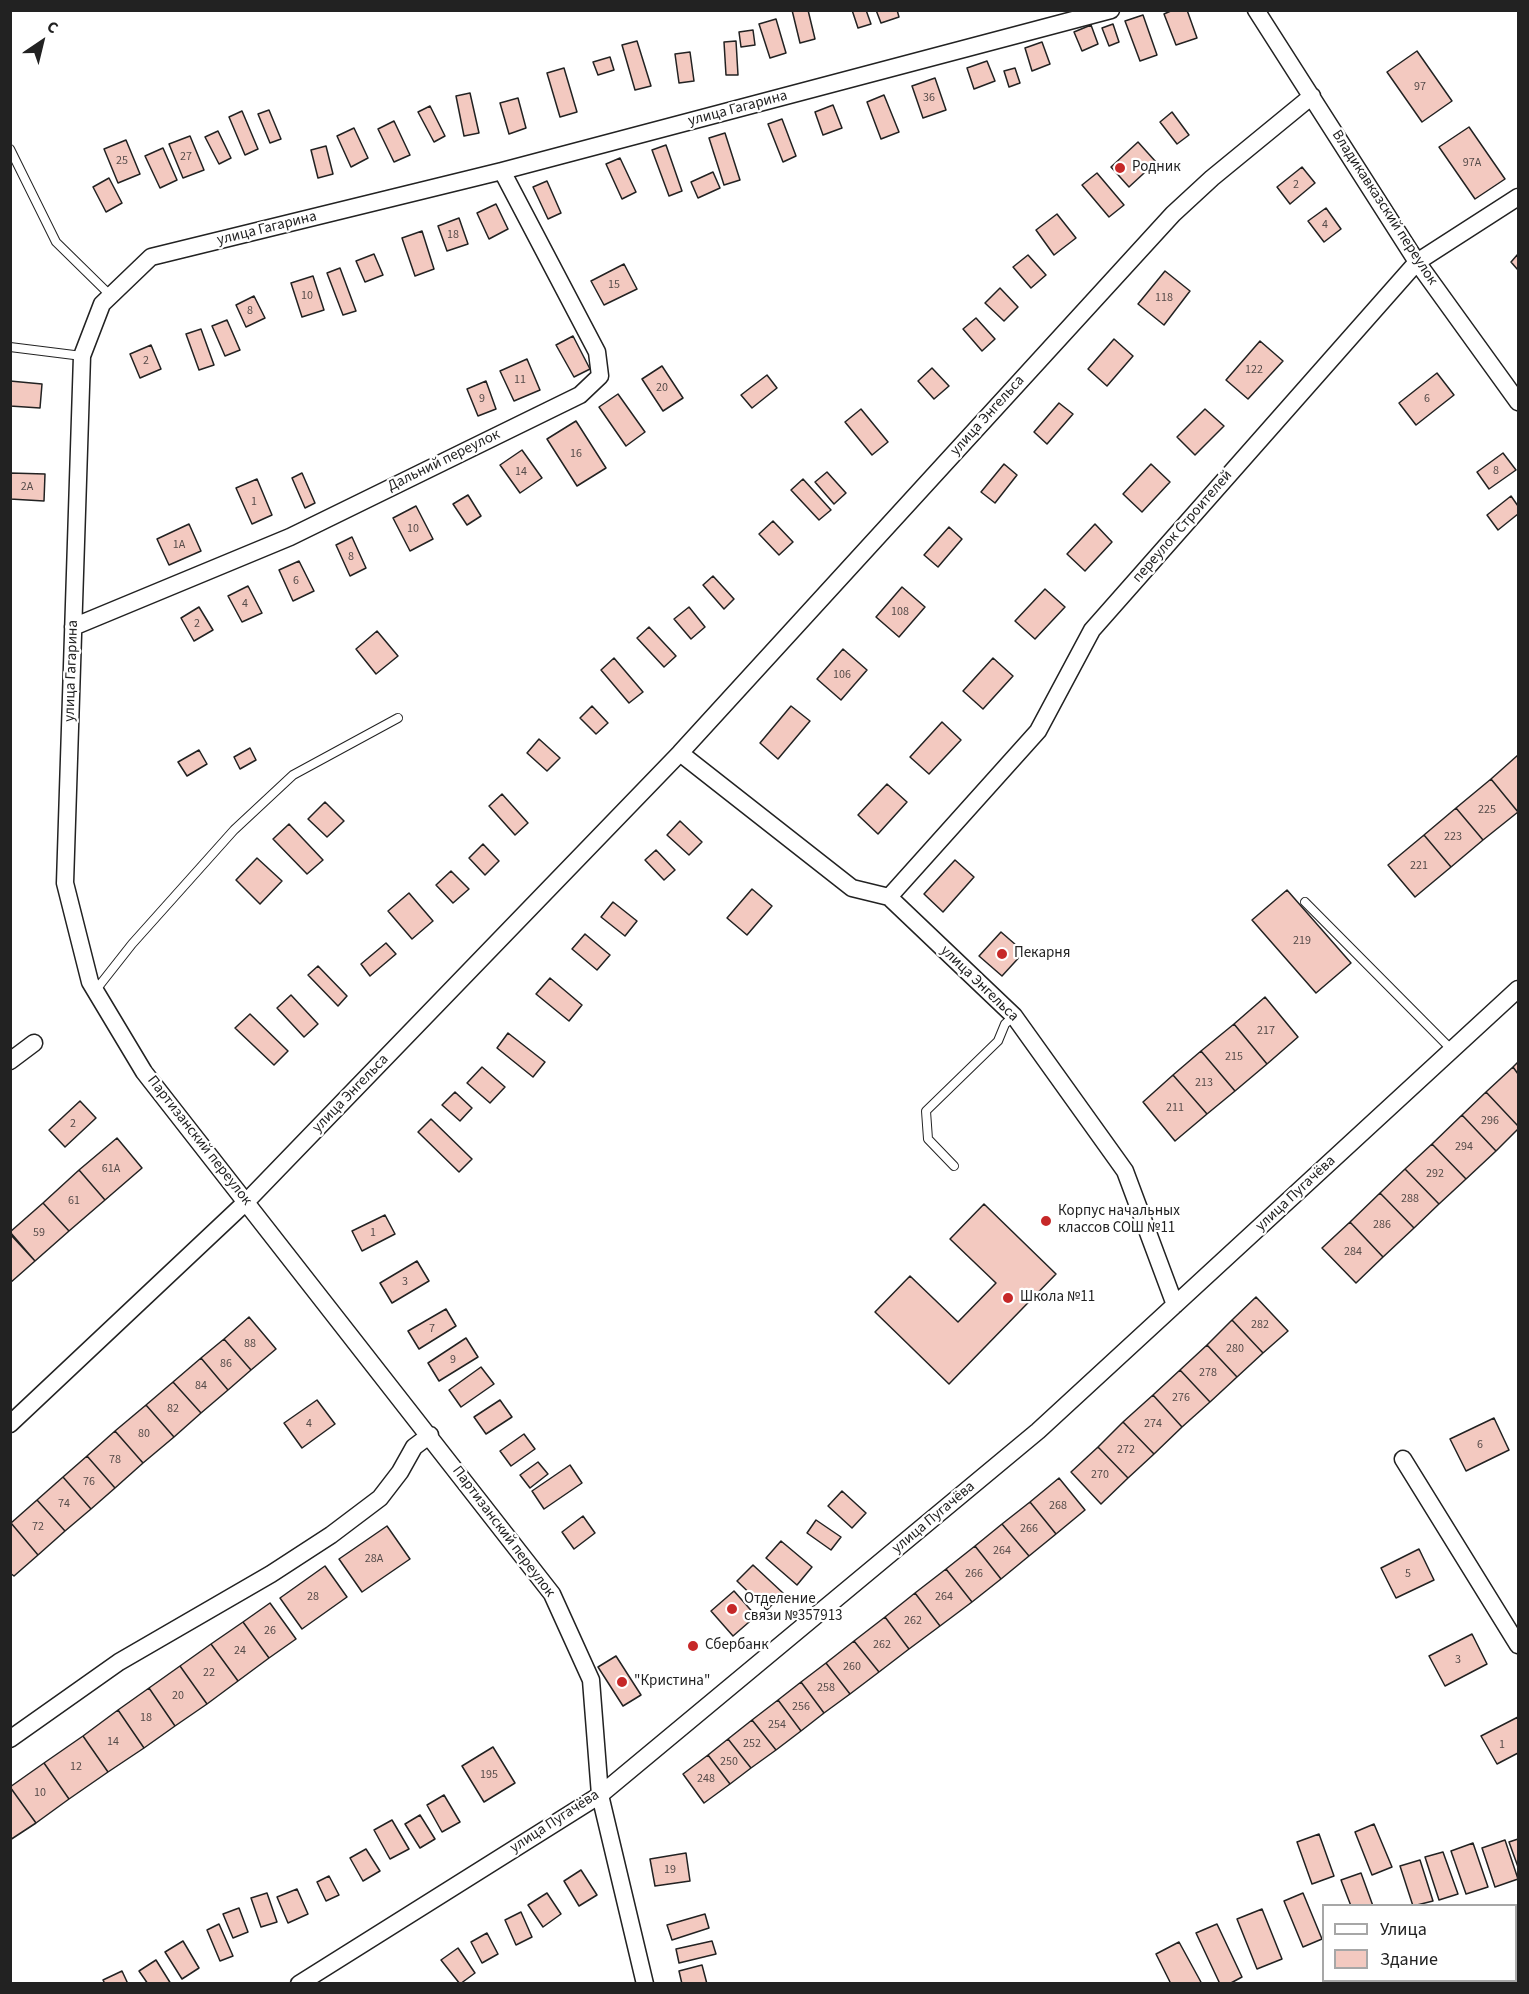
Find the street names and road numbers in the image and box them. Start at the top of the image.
street label: улица Гагарина [686,87,790,131]
street label: Владикавказский переулок [1327,127,1441,289]
street label: улица Гагарина [215,208,319,250]
street label: улица Энгельса [947,372,1029,460]
street label: Дальний переулок [385,426,503,496]
street label: переулок Строителей [1129,467,1237,587]
street label: улица Гагарина [61,620,83,722]
street label: улица Энгельса [936,942,1022,1026]
street label: улица Энгельса [309,1051,393,1137]
street label: Партизанский переулок [143,1073,255,1209]
street label: улица Пугачёва [1252,1152,1340,1236]
street label: Партизанский переулок [448,1463,558,1601]
street label: улица Пугачёва [889,1478,979,1558]
street label: улица Пугачёва [507,1787,603,1857]

